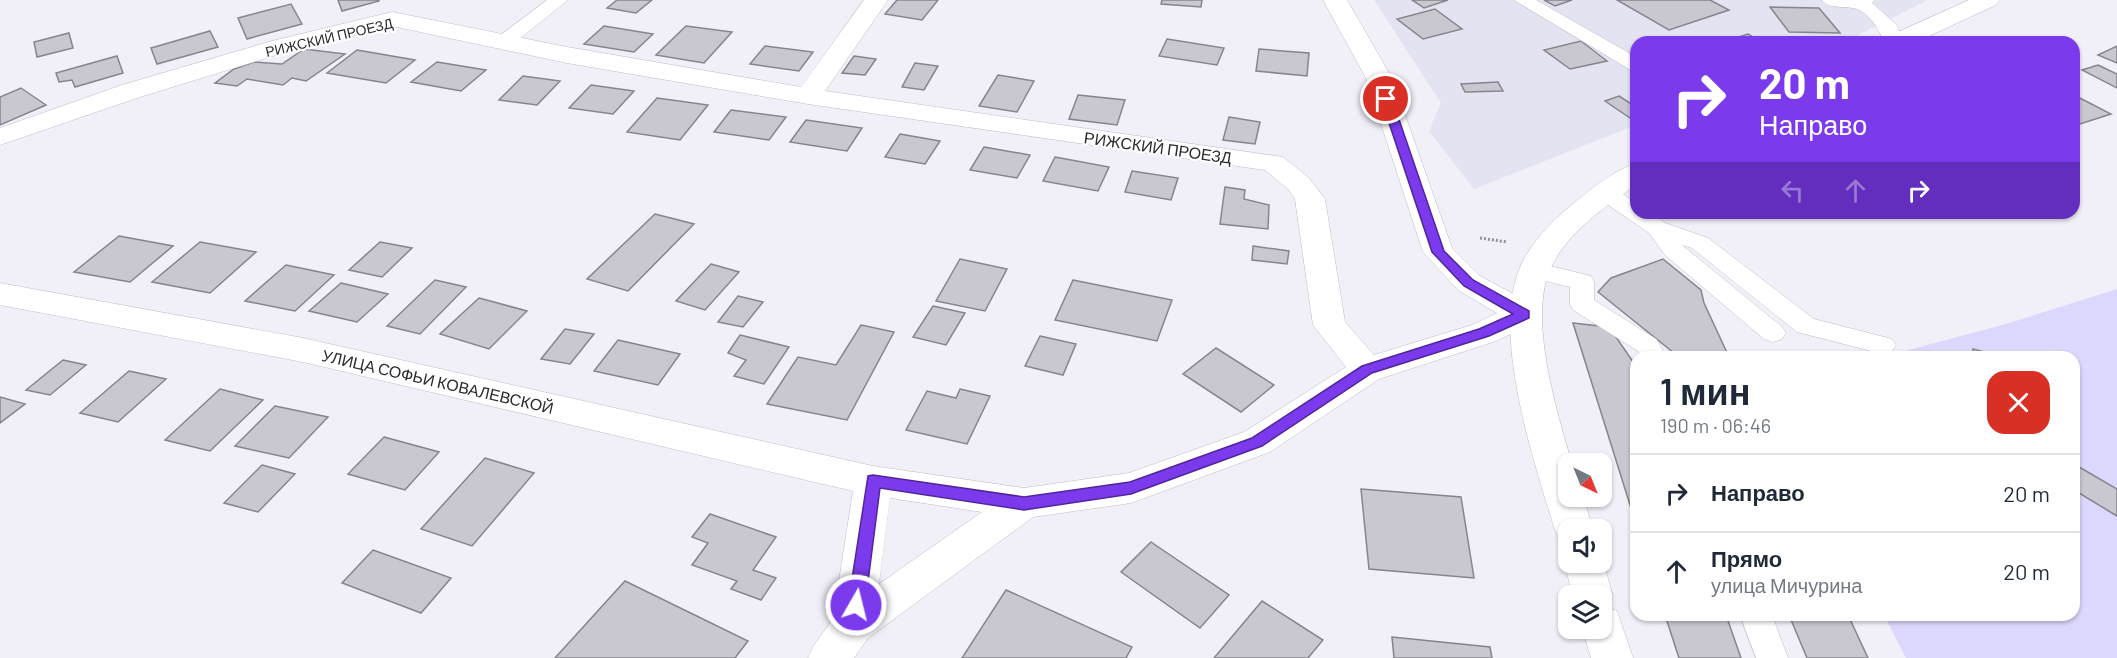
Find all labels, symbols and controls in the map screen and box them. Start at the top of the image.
street label: РИЖСКИЙ ПРОЕЗД [264,14,395,60]
text: 20 m [1759,57,1850,107]
icon: right [1660,60,1738,138]
pin [1360,73,1411,124]
icon: arrive [1369,82,1402,115]
text: Направо [1759,108,1867,140]
street label: РИЖСКИЙ ПРОЕЗД [1083,127,1233,167]
icon: left [1776,174,1809,207]
icon: ahead [1839,174,1872,207]
icon: right [1902,174,1935,207]
street label: УЛИЦА СОФЬИ КОВАЛЕВСКОЙ [320,345,556,417]
text: 1 мин [1660,369,1750,412]
button: close [1987,371,2050,434]
text: 190 m · 06:46 [1660,413,1771,437]
north arrow [1558,453,1612,507]
map controls [1558,453,1612,639]
icon: right [1660,477,1693,510]
text: Направо [1711,479,1805,505]
text: 20 m [2003,480,2050,506]
button: sound [1558,519,1612,573]
text: Прямо [1711,545,1782,571]
icon: ahead [1660,555,1693,588]
text: 20 m [2003,558,2050,584]
position arrow [824,573,888,637]
text: улица Мичурина [1711,573,1862,597]
button: layers [1558,585,1612,639]

